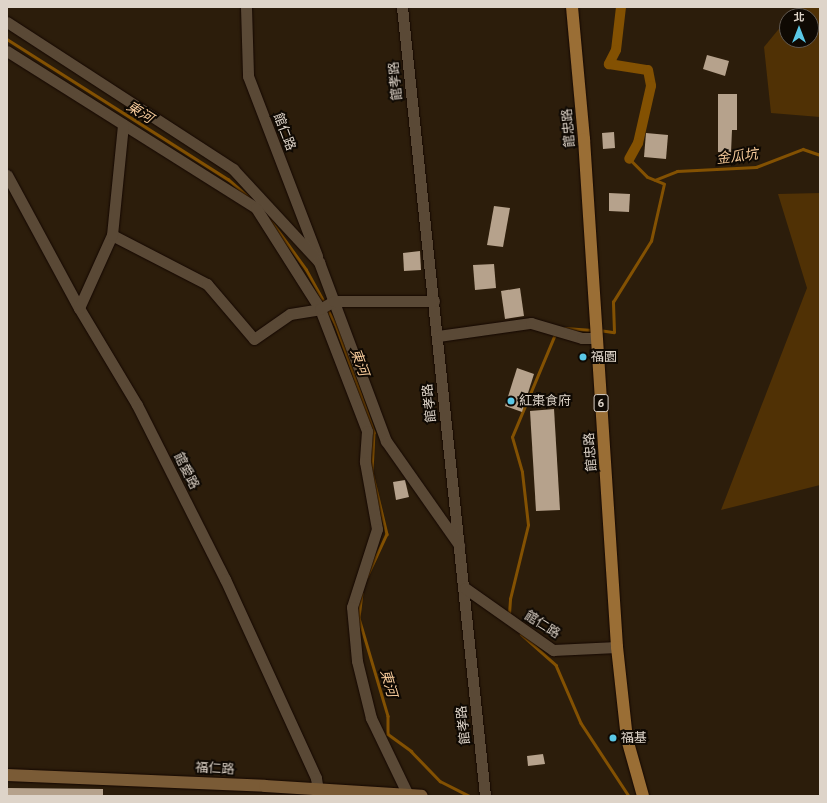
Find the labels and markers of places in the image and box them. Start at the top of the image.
place label: 福園 [591,349,617,365]
marker: 福園 [578,352,588,362]
place label: 紅棗食府 [519,393,571,409]
marker: 紅棗食府 [506,396,516,406]
place label: 福基 [621,730,647,746]
marker: 福基 [608,733,618,743]

